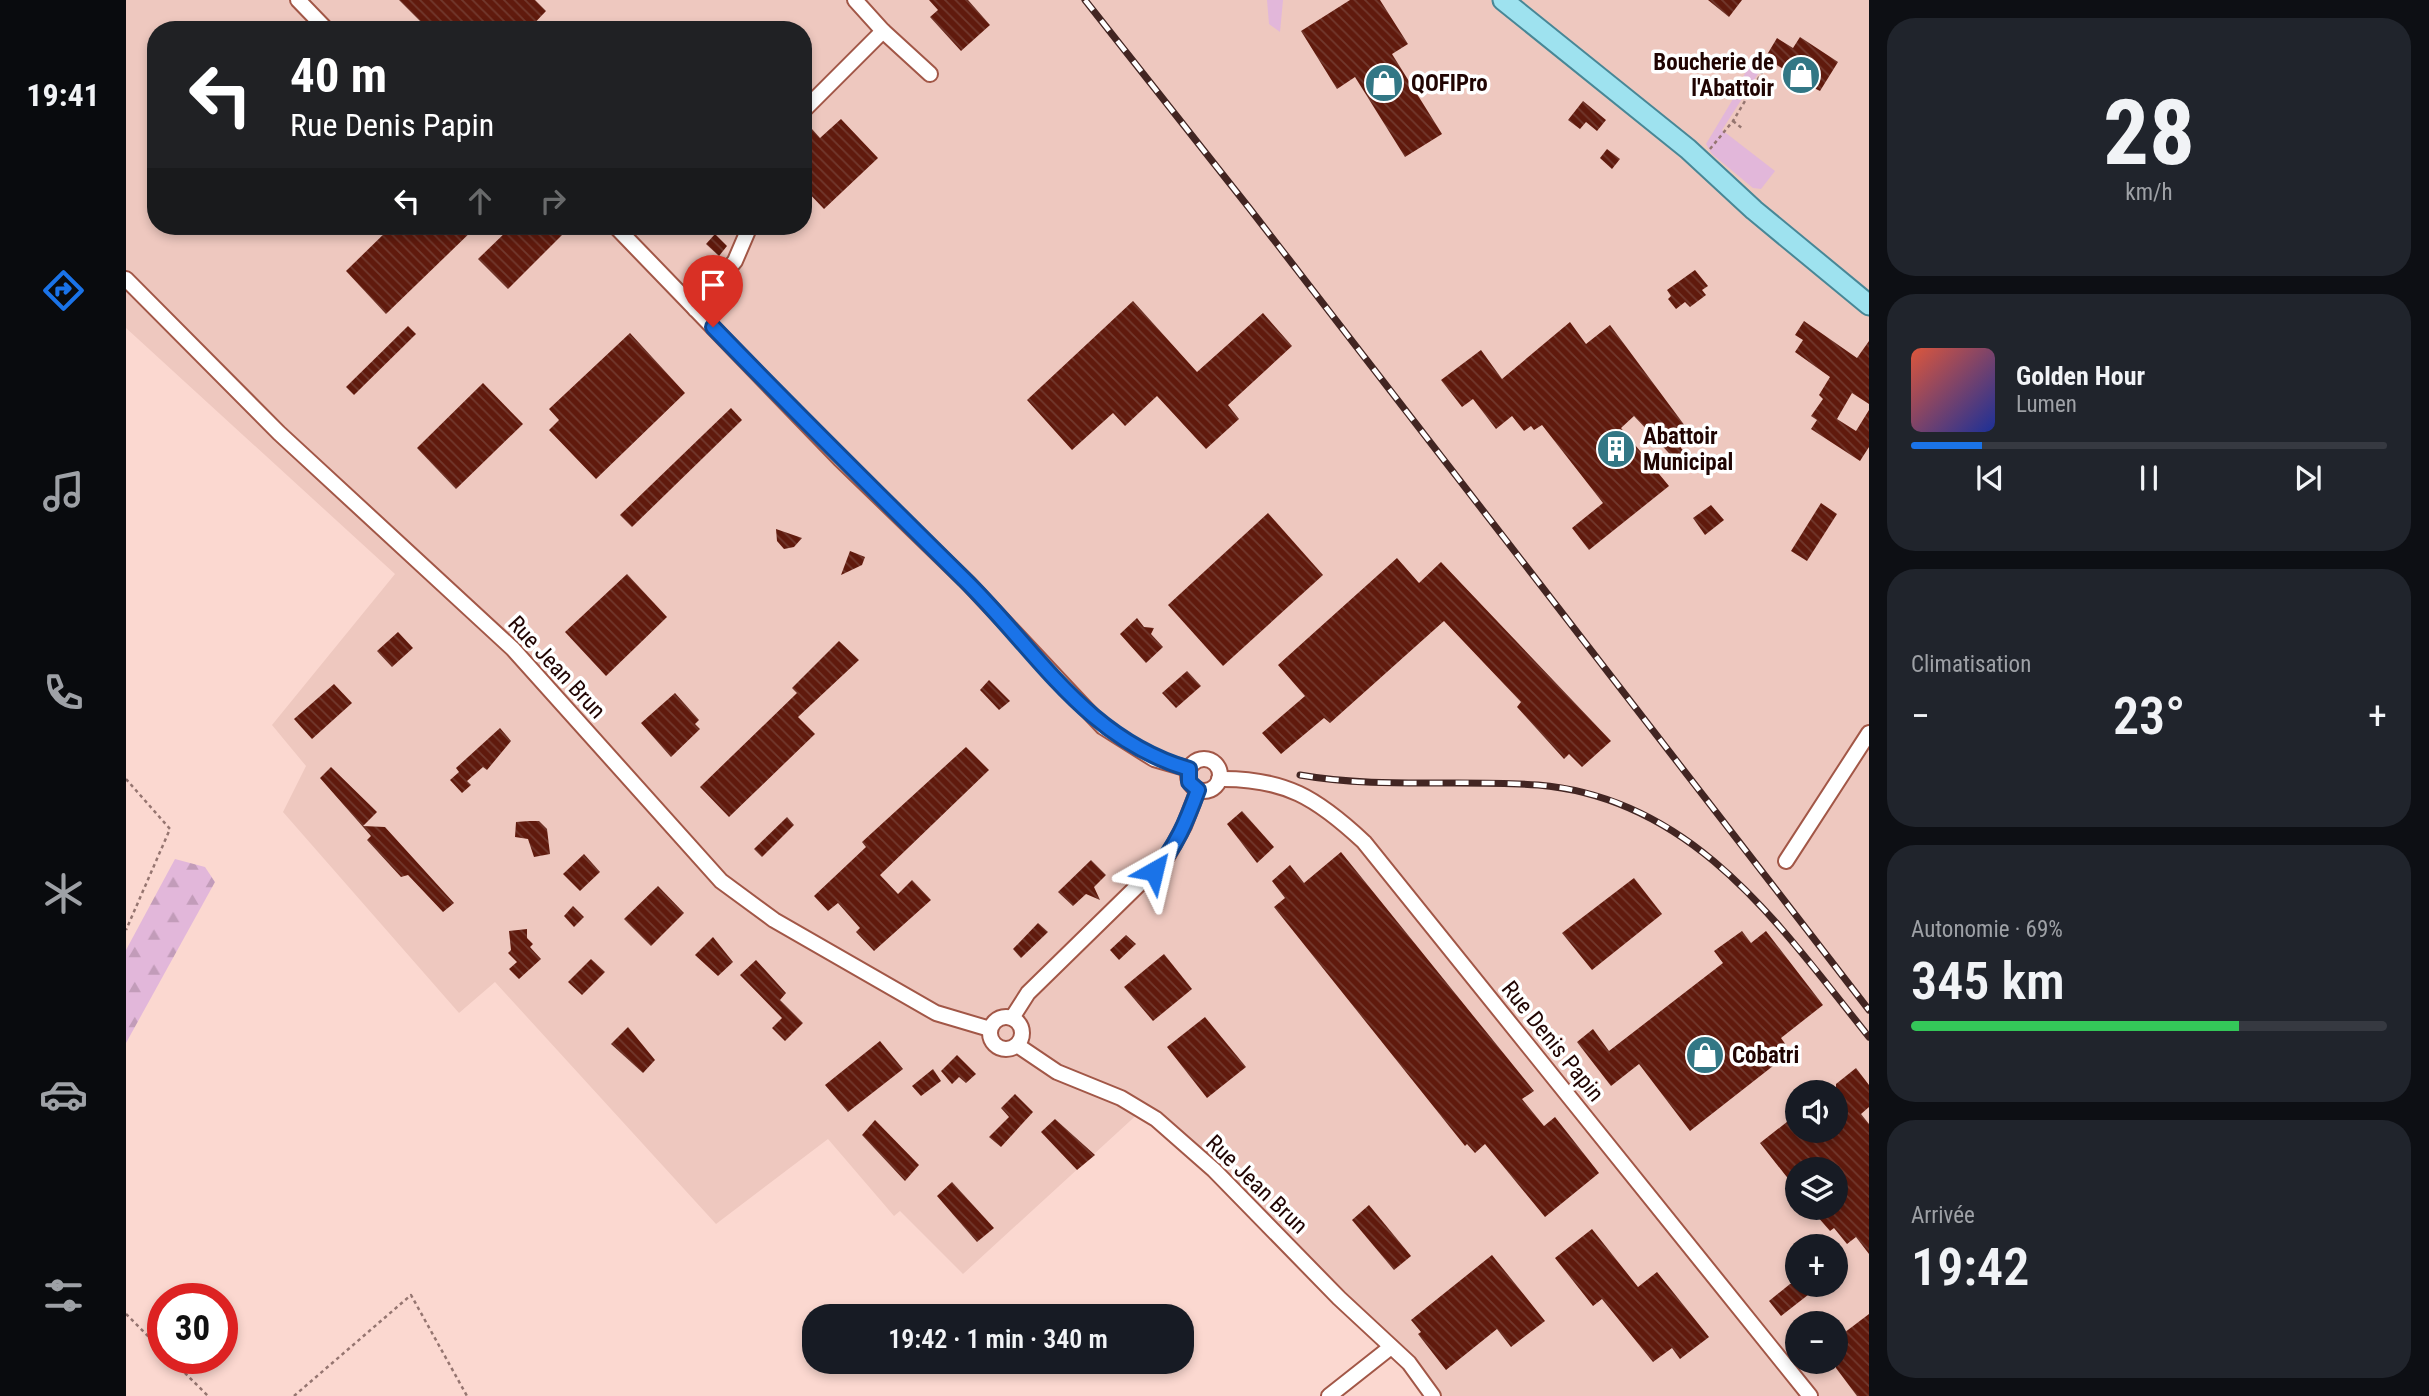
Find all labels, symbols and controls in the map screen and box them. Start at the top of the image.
text: 40 m [290,47,387,104]
icon: left [175,49,266,140]
place label: Boucherie de l'Abattoir [1653,49,1774,102]
shop icon: Boucherie de l'Abattoir [1780,54,1822,96]
shop icon: QOFIPro [1363,62,1405,104]
place label: QOFIPro [1411,70,1488,97]
text: 19:41 [26,76,100,114]
text: 28 [2103,80,2195,186]
text: Rue Denis Papin [290,106,494,144]
text: km/h [2125,179,2173,206]
icon: left [388,182,426,220]
icon: ahead [461,182,499,220]
icon: right [534,182,572,220]
pin [683,255,743,327]
icon: directions [39,266,88,315]
icon: arrive [694,266,732,304]
text: Golden Hour [2016,361,2145,391]
text: Lumen [2016,391,2077,418]
place label: Abattoir Municipal [1643,423,1733,476]
building icon: Abattoir Municipal [1595,428,1637,470]
icon: previous [1971,459,2009,497]
icon: pause [2130,459,2168,497]
icon: next [2289,459,2327,497]
icon: music [39,467,88,516]
street label: Rue Jean Brun [502,610,611,724]
text: Climatisation [1911,651,2031,678]
icon: phone [39,668,88,717]
text: 23° [2113,686,2185,747]
text: − [1911,694,1930,738]
text: + [2368,694,2387,738]
position arrow [1117,834,1191,908]
icon: climate [39,869,88,918]
text: Autonomie · 69% [1911,916,2063,943]
text: 345 km [1911,951,2065,1012]
street label: Rue Denis Papin [1496,976,1609,1107]
shop icon: Cobatri [1684,1034,1726,1076]
place label: Cobatri [1732,1042,1799,1069]
icon: car [39,1070,88,1119]
map controls [1785,1080,1848,1374]
button: sound [1785,1080,1848,1143]
street label: Rue Jean Brun [1200,1129,1313,1239]
button: layers [1785,1157,1848,1220]
text: Arrivée [1911,1202,1975,1229]
button: + [1785,1234,1848,1297]
text: 19:42 [1911,1237,2029,1298]
icon: filters [39,1271,88,1320]
speed limit sign: 30 [147,1283,238,1374]
button: − [1785,1311,1848,1374]
text: 19:42 · 1 min · 340 m [888,1324,1108,1354]

